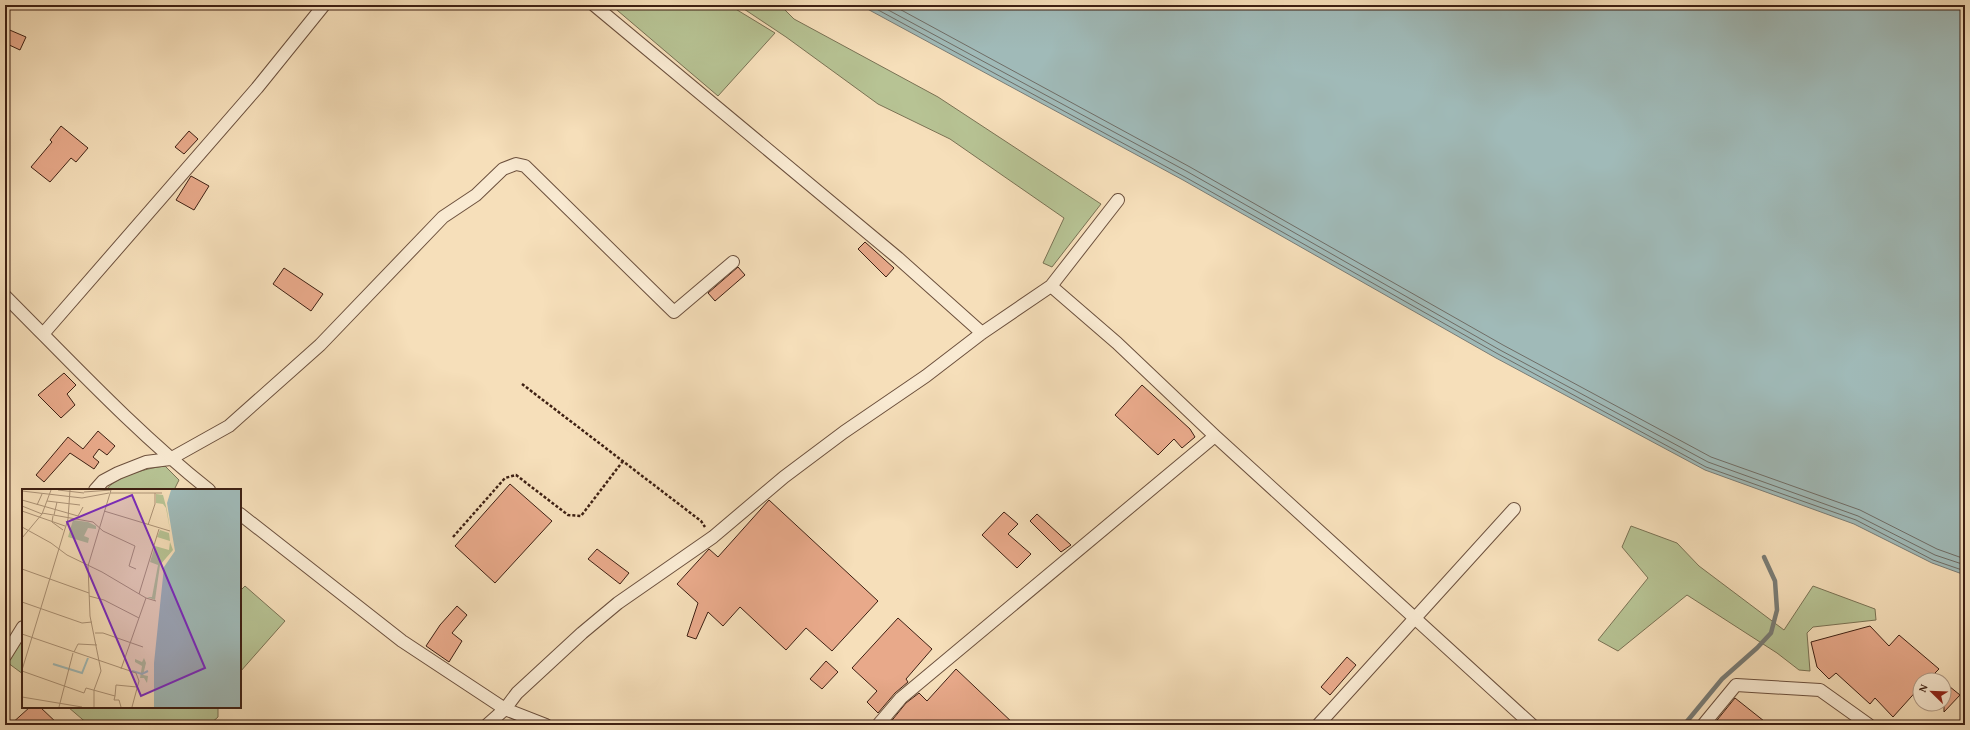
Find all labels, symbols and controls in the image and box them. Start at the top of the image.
inset map [22,489,241,708]
north arrow [1912,672,1952,712]
text: N [1914,681,1932,695]

